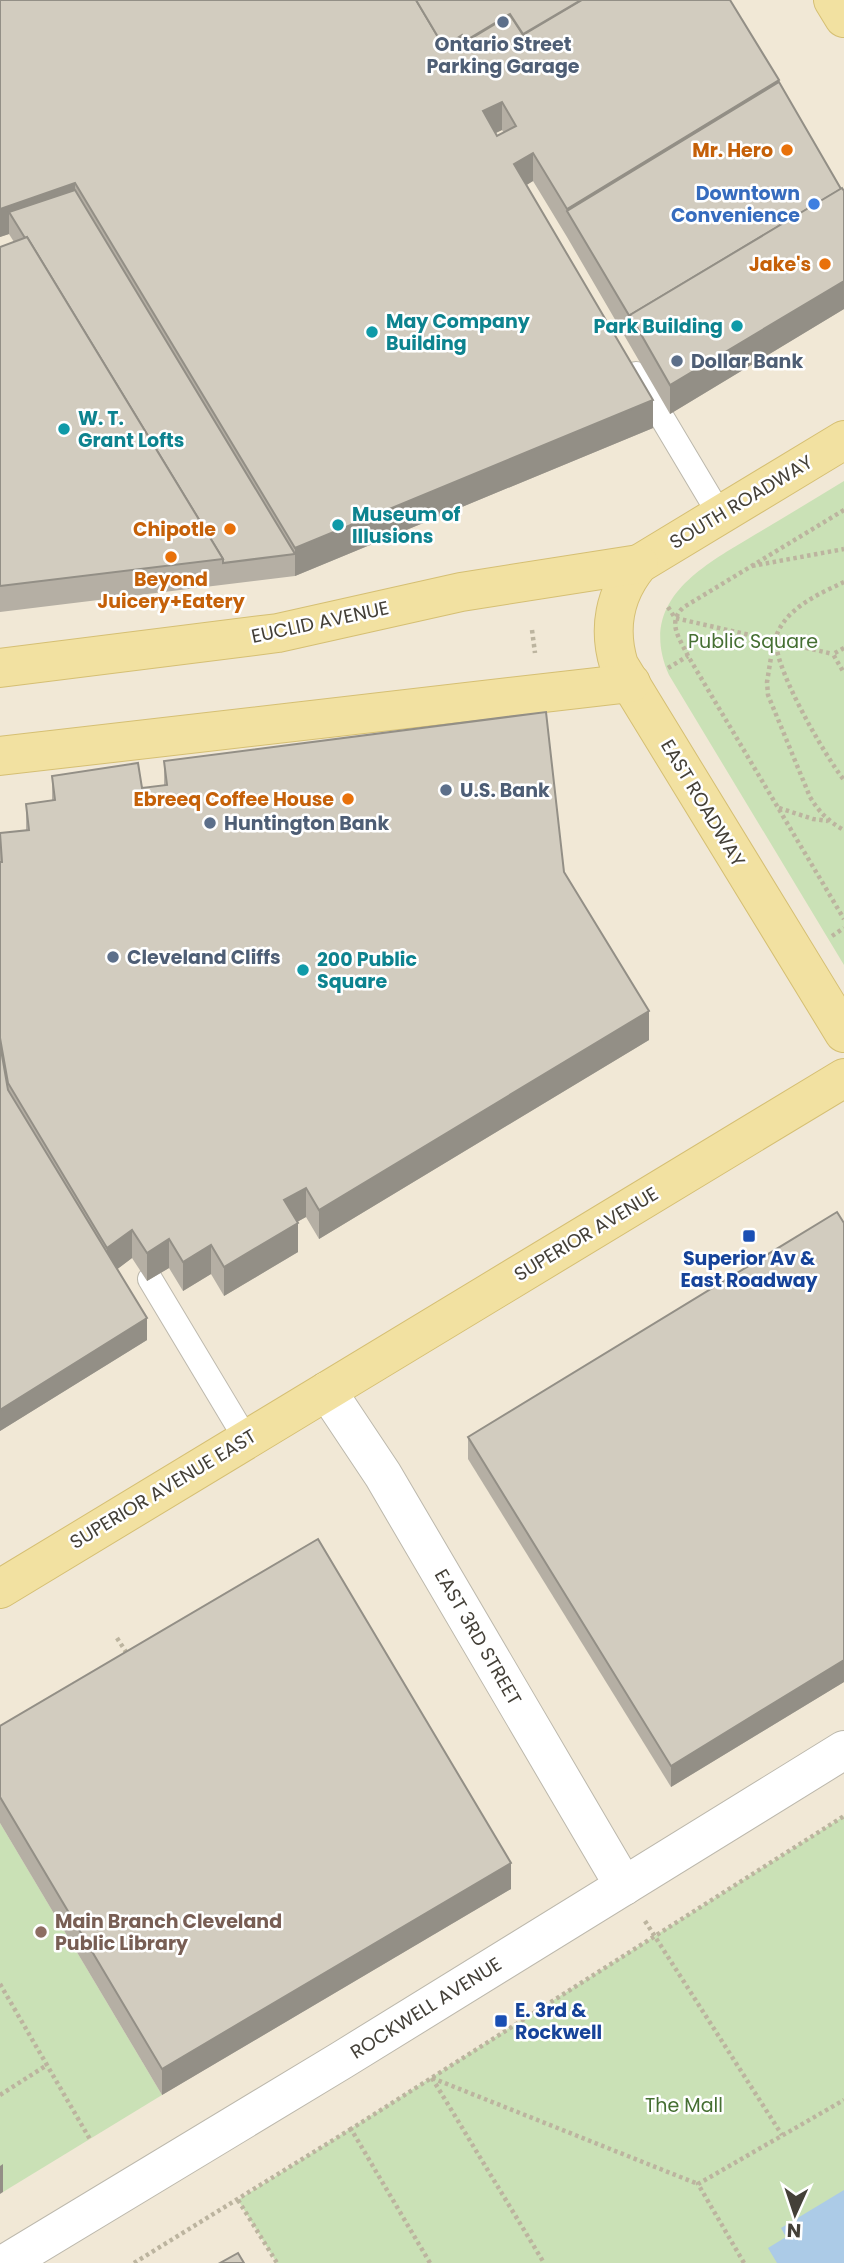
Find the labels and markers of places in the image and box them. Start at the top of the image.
marker: Ontario Street Parking Garage [495,14,511,30]
place label: Ontario Street Parking Garage [427,31,580,80]
place label: Mr. Hero [692,137,773,164]
marker: Mr. Hero [779,142,795,158]
place label: Downtown Convenience [671,180,800,229]
marker: Downtown Convenience [806,196,822,212]
place label: Jake's [749,251,811,278]
marker: Jake's [817,256,833,272]
place label: May Company Building [386,308,531,357]
place label: Park Building [594,313,723,340]
marker: Park Building [729,318,745,334]
marker: May Company Building [364,324,380,340]
place label: Dollar Bank [691,348,803,375]
marker: Dollar Bank [669,353,685,369]
place label: W. T. Grant Lofts [78,405,184,454]
marker: W. T. Grant Lofts [56,421,72,437]
place label: Museum of Illusions [352,501,461,550]
place label: Chipotle [133,516,216,543]
marker: Museum of Illusions [330,517,346,533]
marker: Chipotle [222,521,238,537]
marker: Beyond Juicery+Eatery [163,549,179,565]
place label: Beyond Juicery+Eatery [97,566,246,615]
place label: U.S. Bank [460,777,550,804]
marker: U.S. Bank [438,782,454,798]
place label: Ebreeq Coffee House [134,786,334,813]
marker: Ebreeq Coffee House [340,791,356,807]
place label: Huntington Bank [224,810,389,837]
marker: Huntington Bank [202,815,218,831]
place label: Cleveland Cliffs [127,944,281,971]
place label: 200 Public Square [317,946,417,995]
marker: Cleveland Cliffs [105,949,121,965]
marker: 200 Public Square [295,962,311,978]
marker: Superior Av & East Roadway [741,1228,757,1244]
place label: Superior Av & East Roadway [680,1245,819,1294]
place label: Main Branch Cleveland Public Library [55,1908,282,1957]
marker: Main Branch Cleveland Public Library [33,1924,49,1940]
place label: E. 3rd & Rockwell [515,1997,602,2046]
marker: E. 3rd & Rockwell [493,2013,509,2029]

